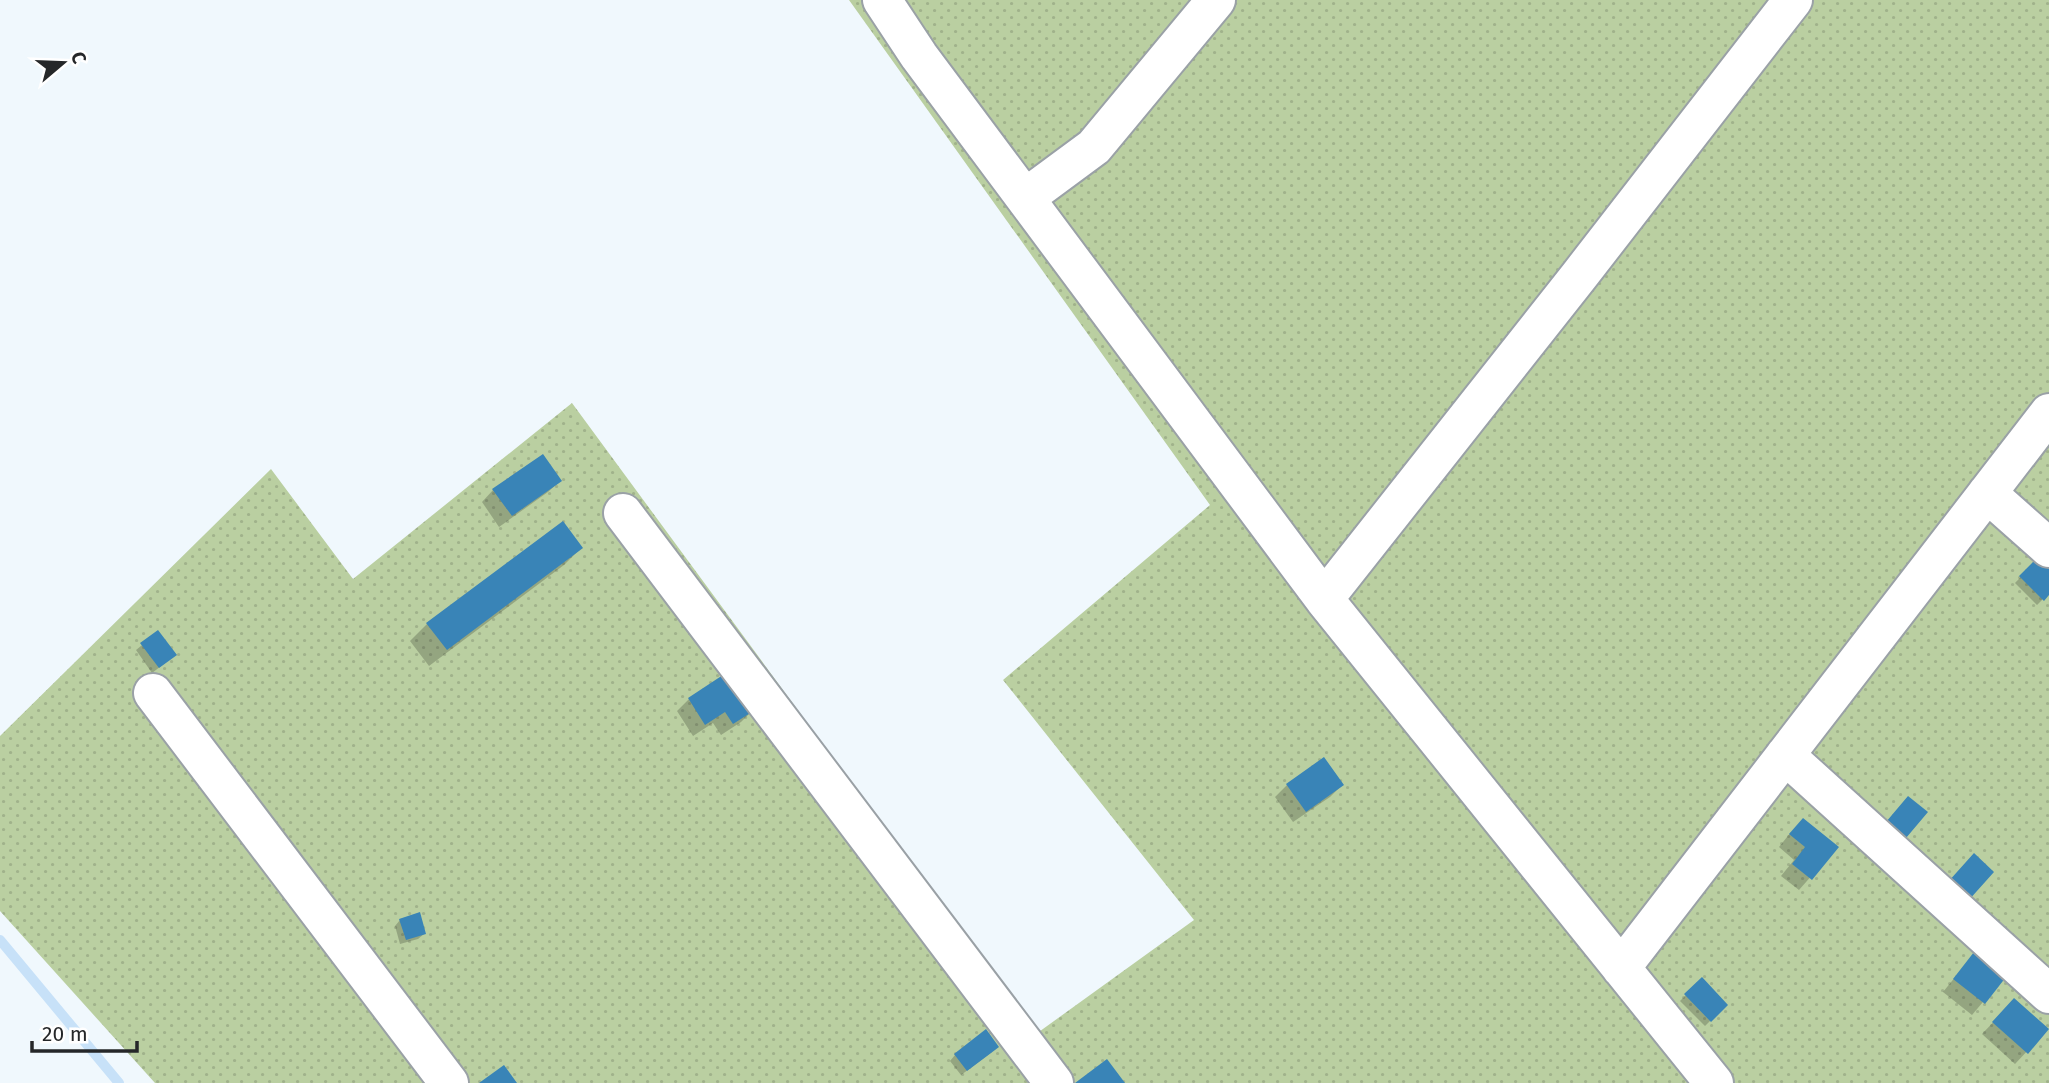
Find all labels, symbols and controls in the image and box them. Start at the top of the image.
north arrow [28,28,98,98]
text: С [66,49,91,67]
scale bar [32,1010,136,1054]
text: 20 m [42,1021,88,1047]

